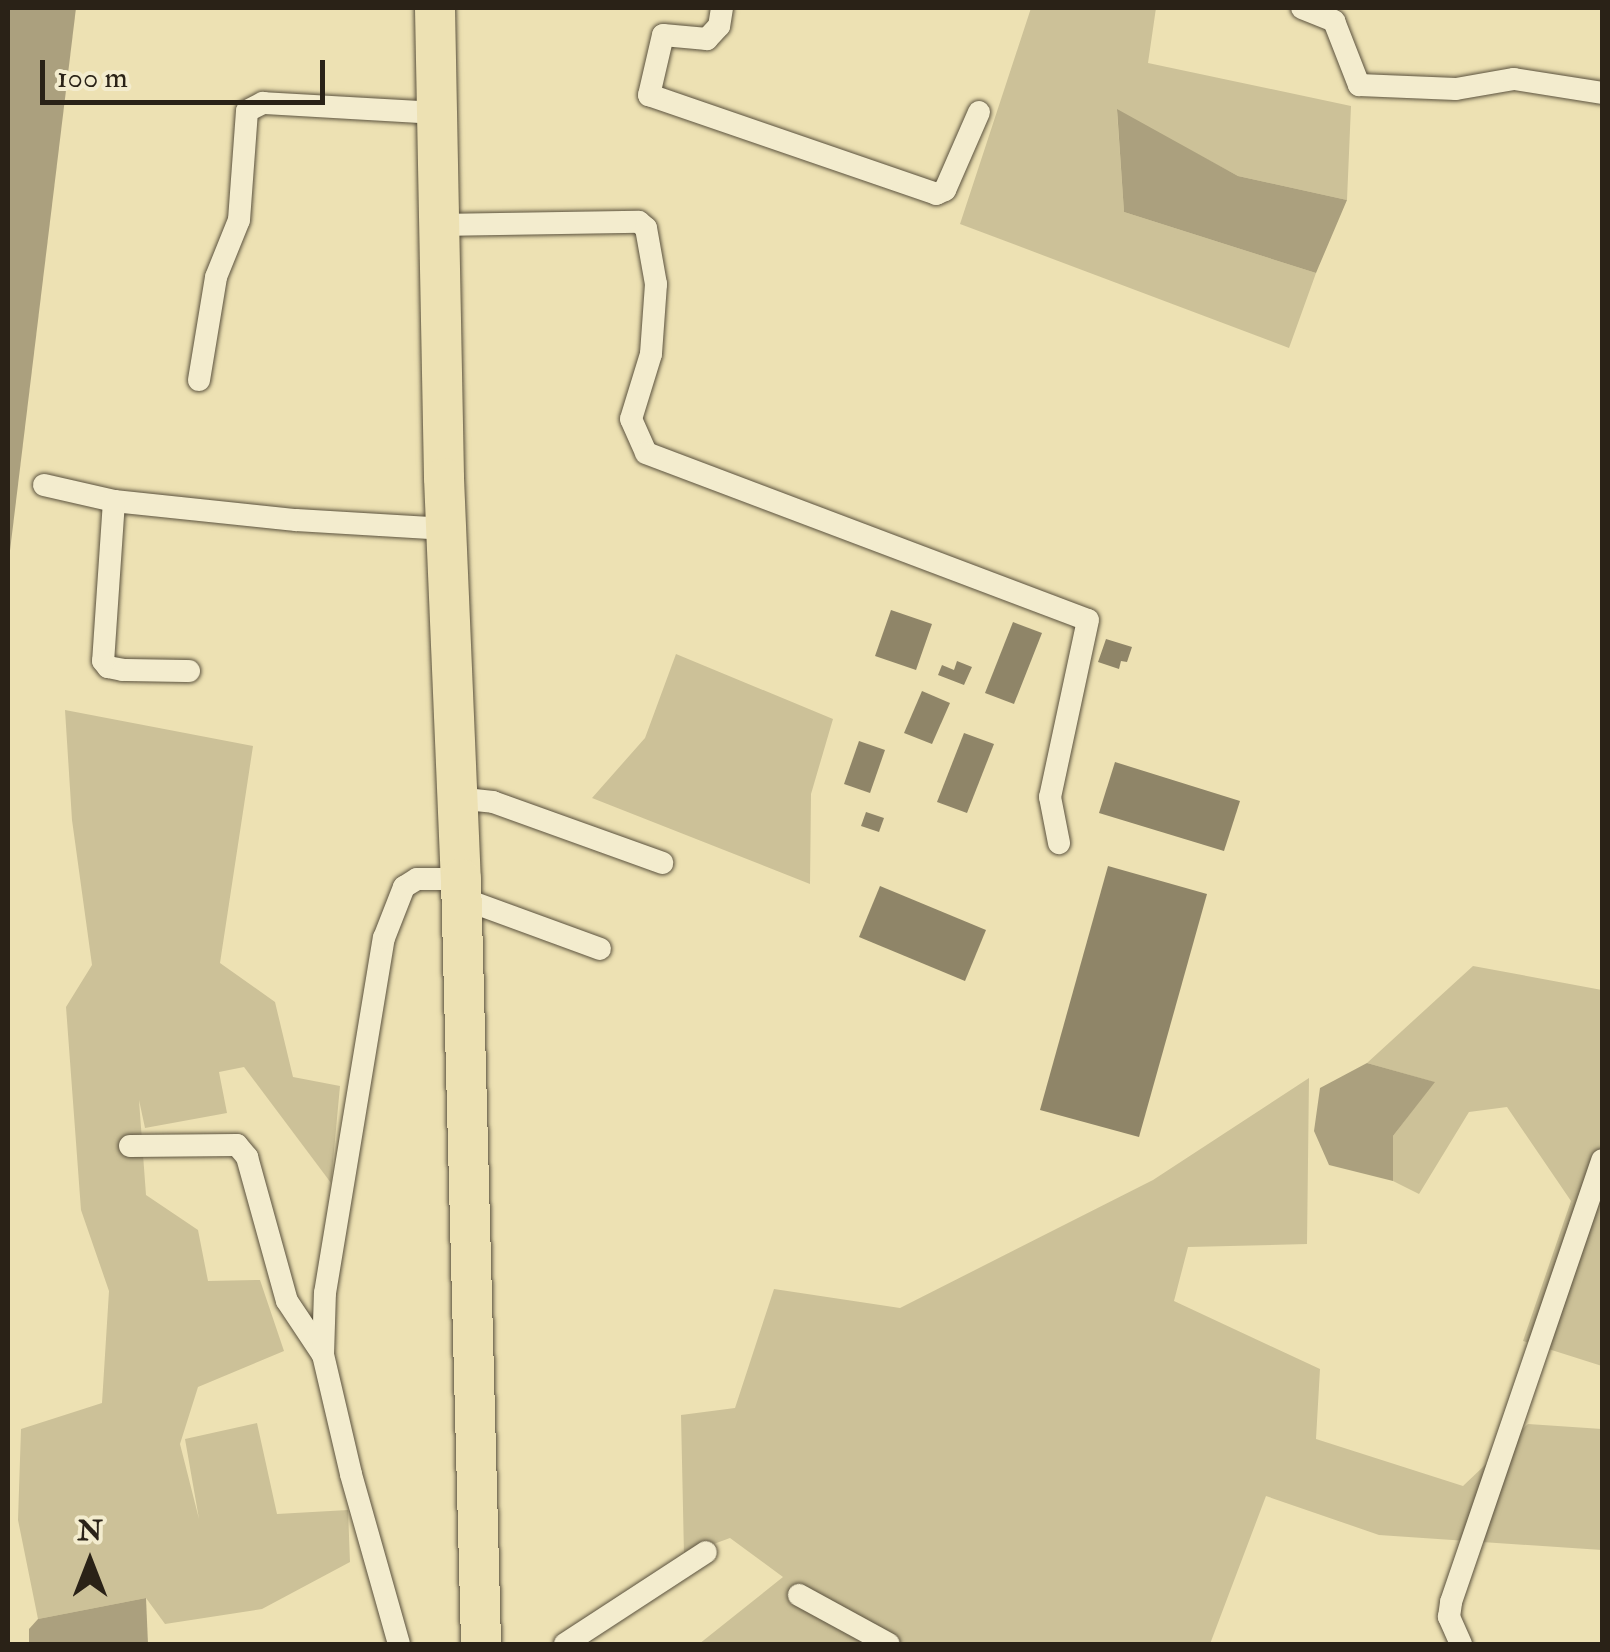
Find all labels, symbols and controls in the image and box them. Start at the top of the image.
scale bar [45,40,330,102]
text: 100 m [57,59,128,96]
north arrow [40,1512,140,1612]
text: N [77,1514,103,1549]

